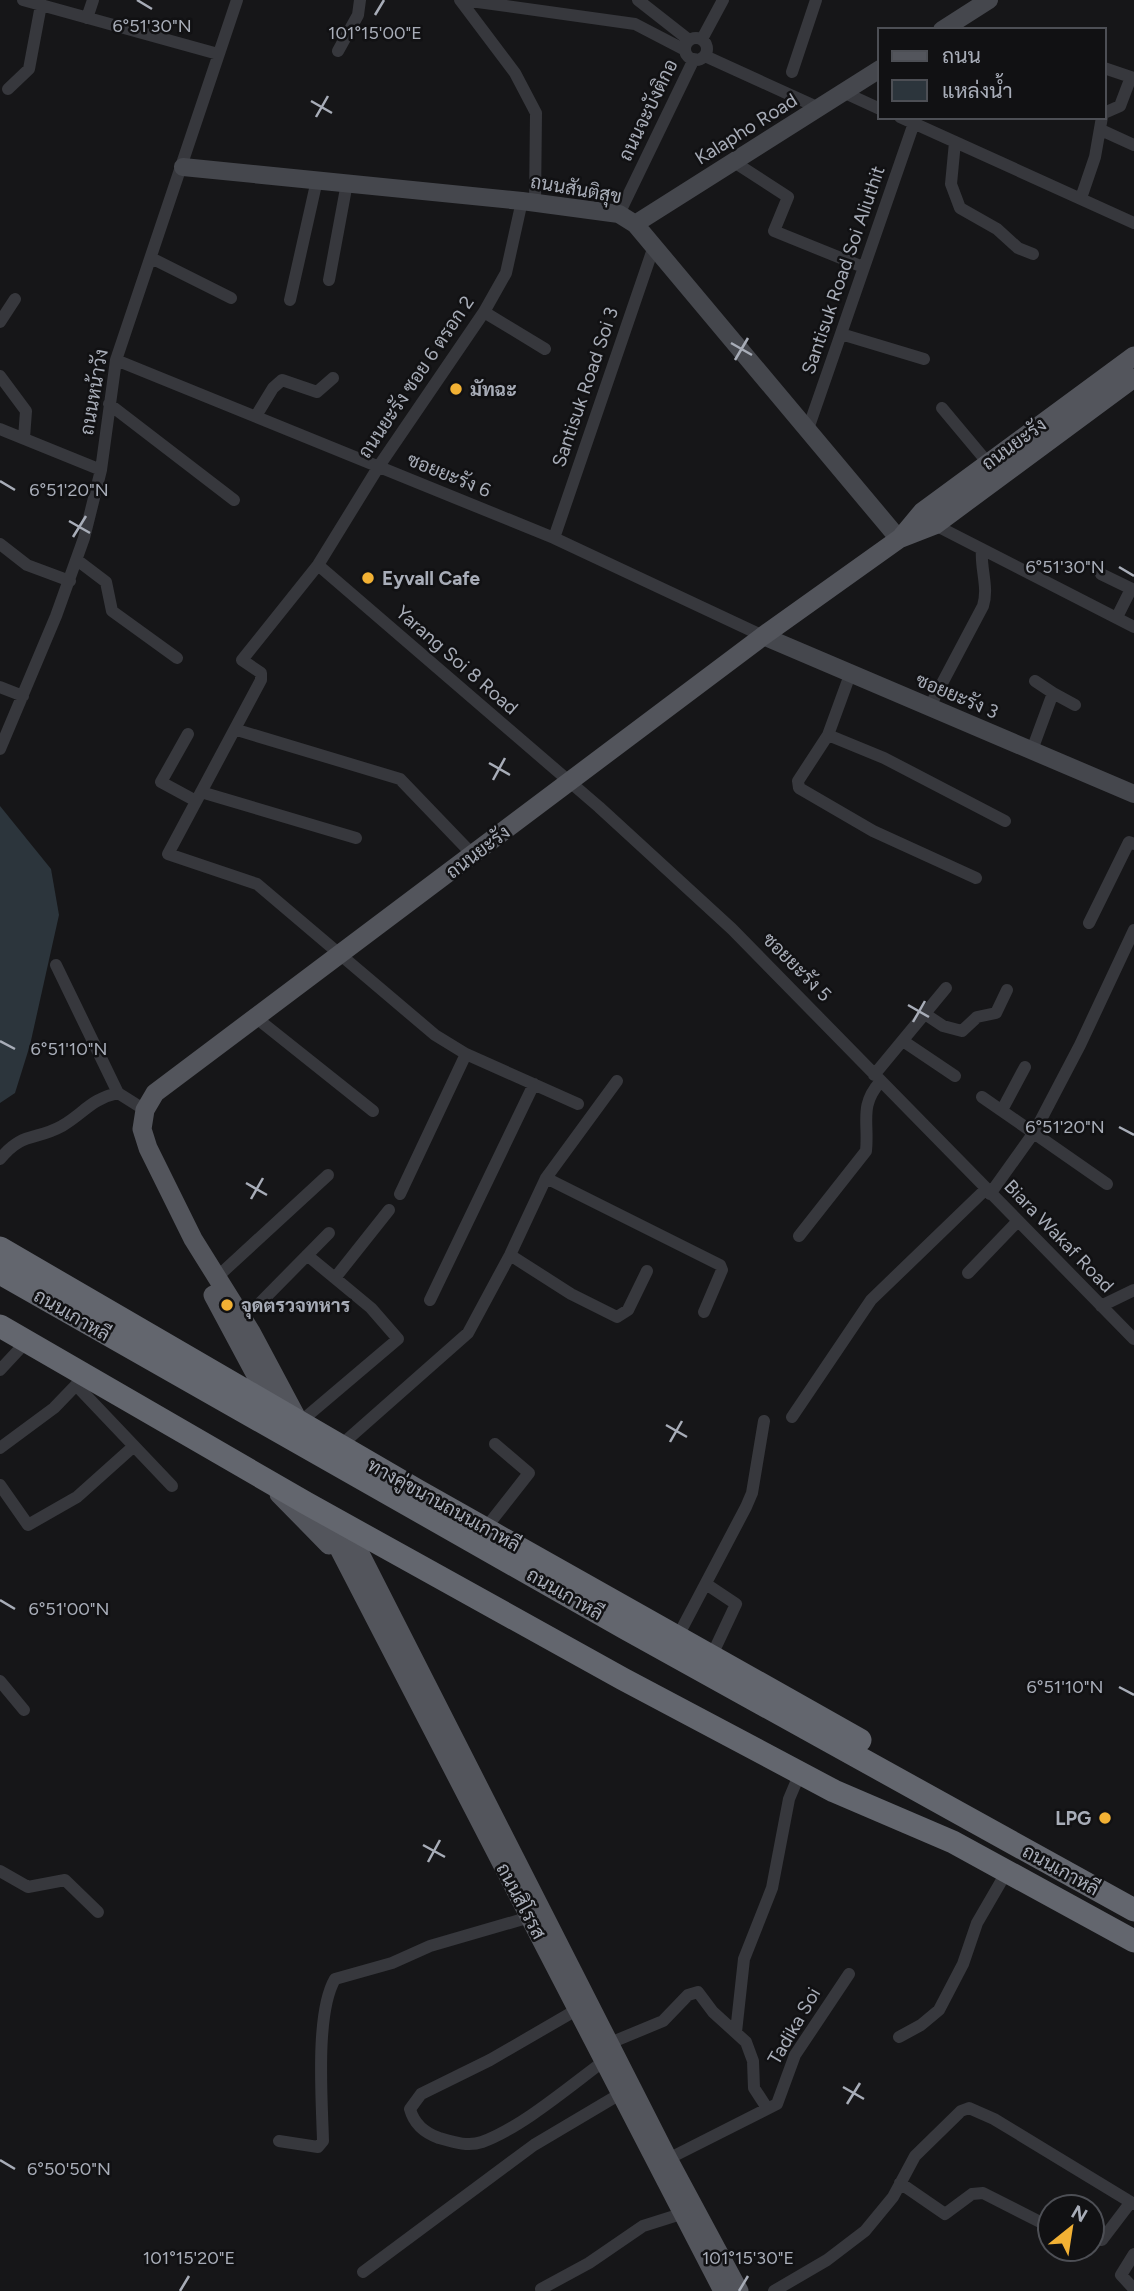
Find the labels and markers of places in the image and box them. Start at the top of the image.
place label: มัทฉะ [470,378,517,401]
marker: มัทฉะ [448,381,464,397]
place label: Eyvall Cafe [382,567,481,590]
marker: Eyvall Cafe [360,570,376,586]
place label: จุดตรวจทหาร [241,1294,350,1320]
marker: จุดตรวจทหาร [219,1297,235,1313]
place label: LPG [1055,1807,1091,1830]
marker: LPG [1097,1810,1113,1826]

